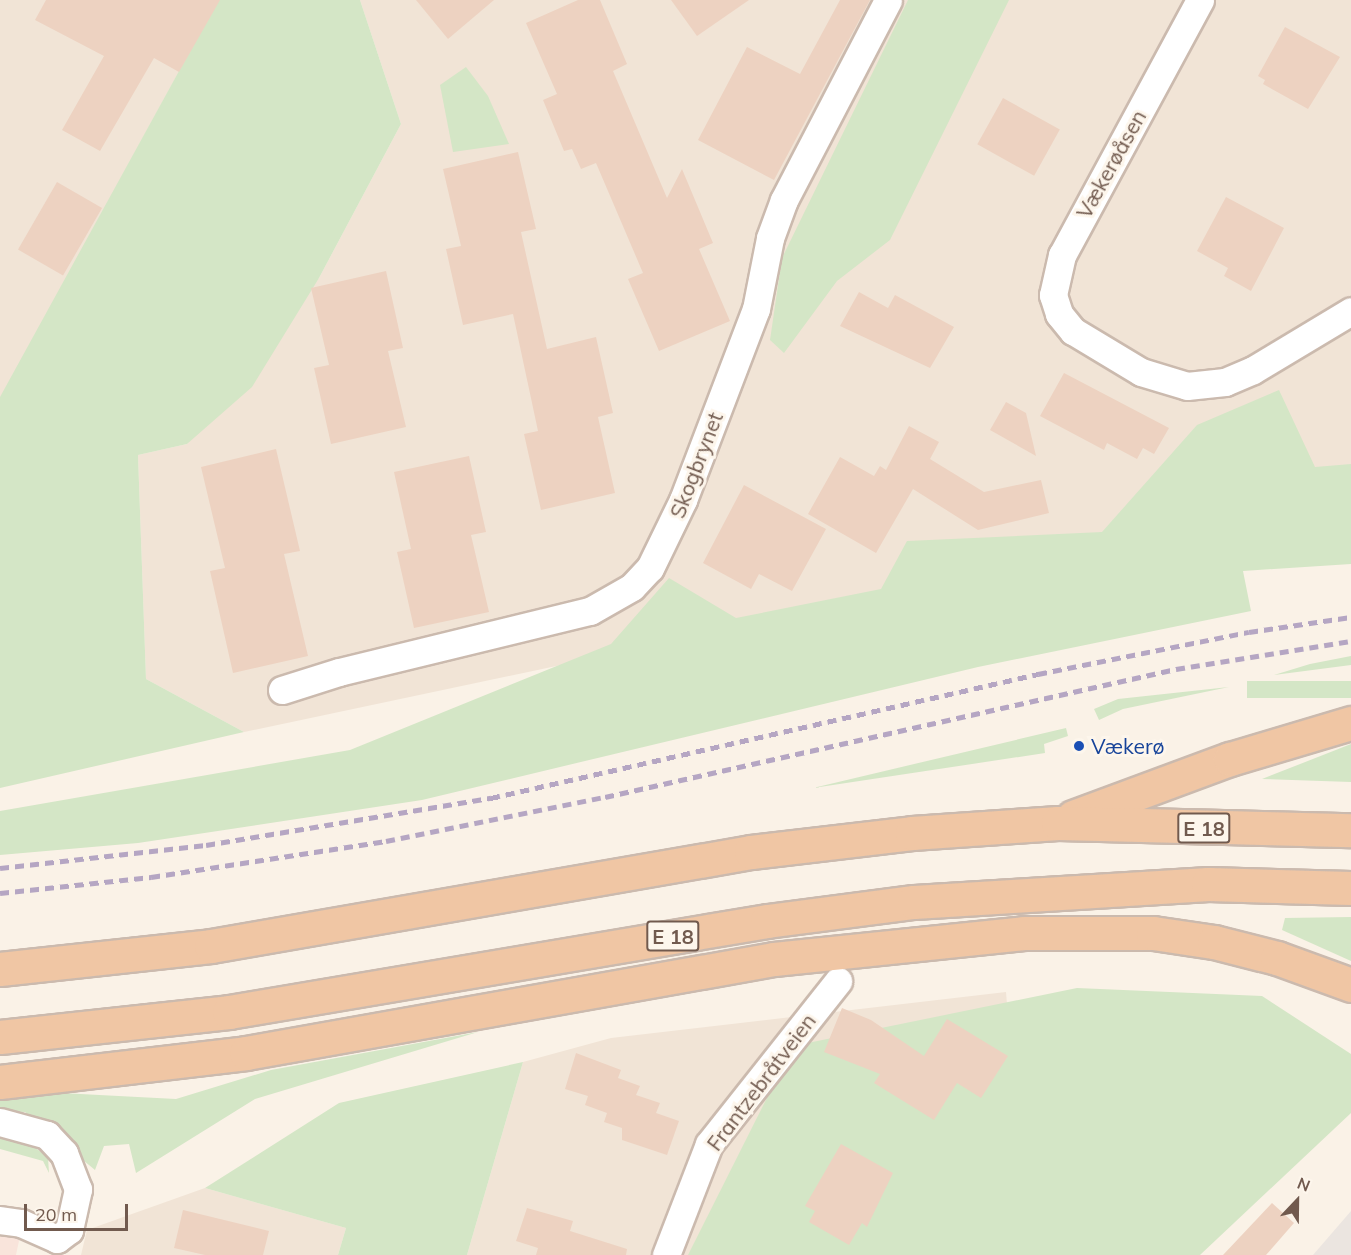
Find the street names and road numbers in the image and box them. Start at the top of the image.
street label: Vækerøåsen [1071,105,1151,223]
street label: Skogbrynet [664,409,728,521]
road number: E 18 [1177,811,1231,845]
road number: E 18 [646,919,700,953]
street label: Frantzebråtveien [701,1009,821,1155]

